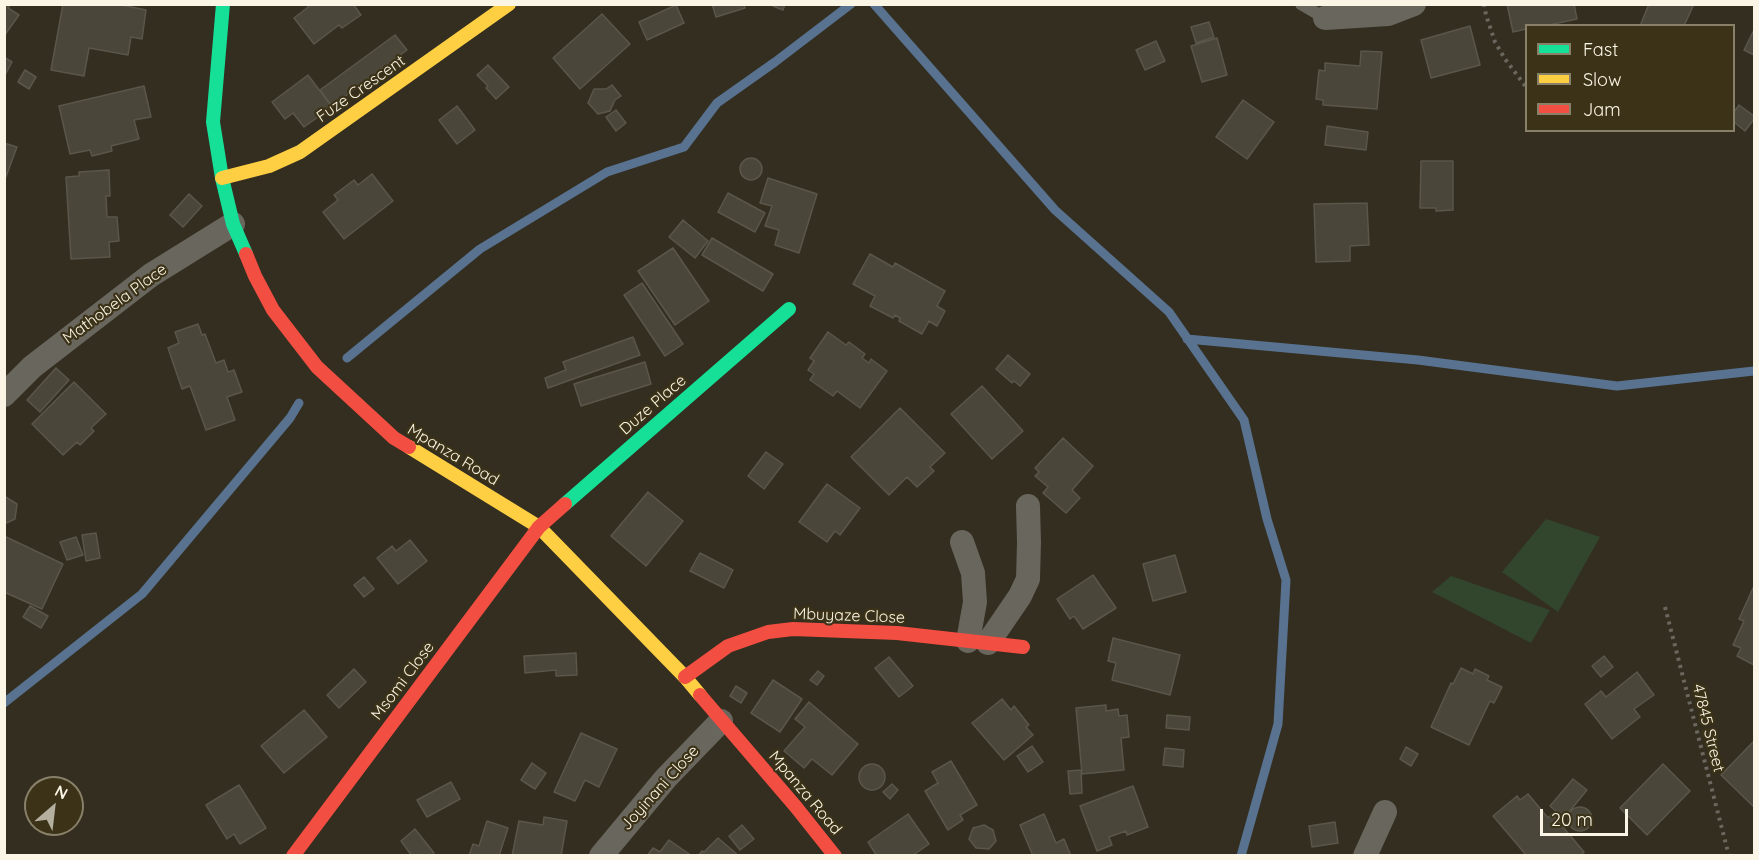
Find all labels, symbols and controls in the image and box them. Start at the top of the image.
legend [1525,24,1735,132]
text: Fast [1583,38,1618,61]
street label: Fuze Crescent [313,51,409,127]
text: Slow [1583,68,1621,91]
text: Jam [1583,98,1621,121]
street label: Mathobela Place [59,260,171,348]
street label: Duze Place [616,371,690,439]
street label: Mpanza Road [404,420,502,490]
street label: Mbuyaze Close [793,604,905,628]
street label: Msomi Close [367,638,439,724]
street label: 47845 Street [1688,682,1728,774]
street label: Joyinani Close [617,742,703,834]
street label: Mpanza Road [764,747,846,839]
north arrow [24,776,84,836]
text: N [52,780,71,803]
scale bar [1543,797,1632,835]
text: 20 m [1551,808,1593,831]

